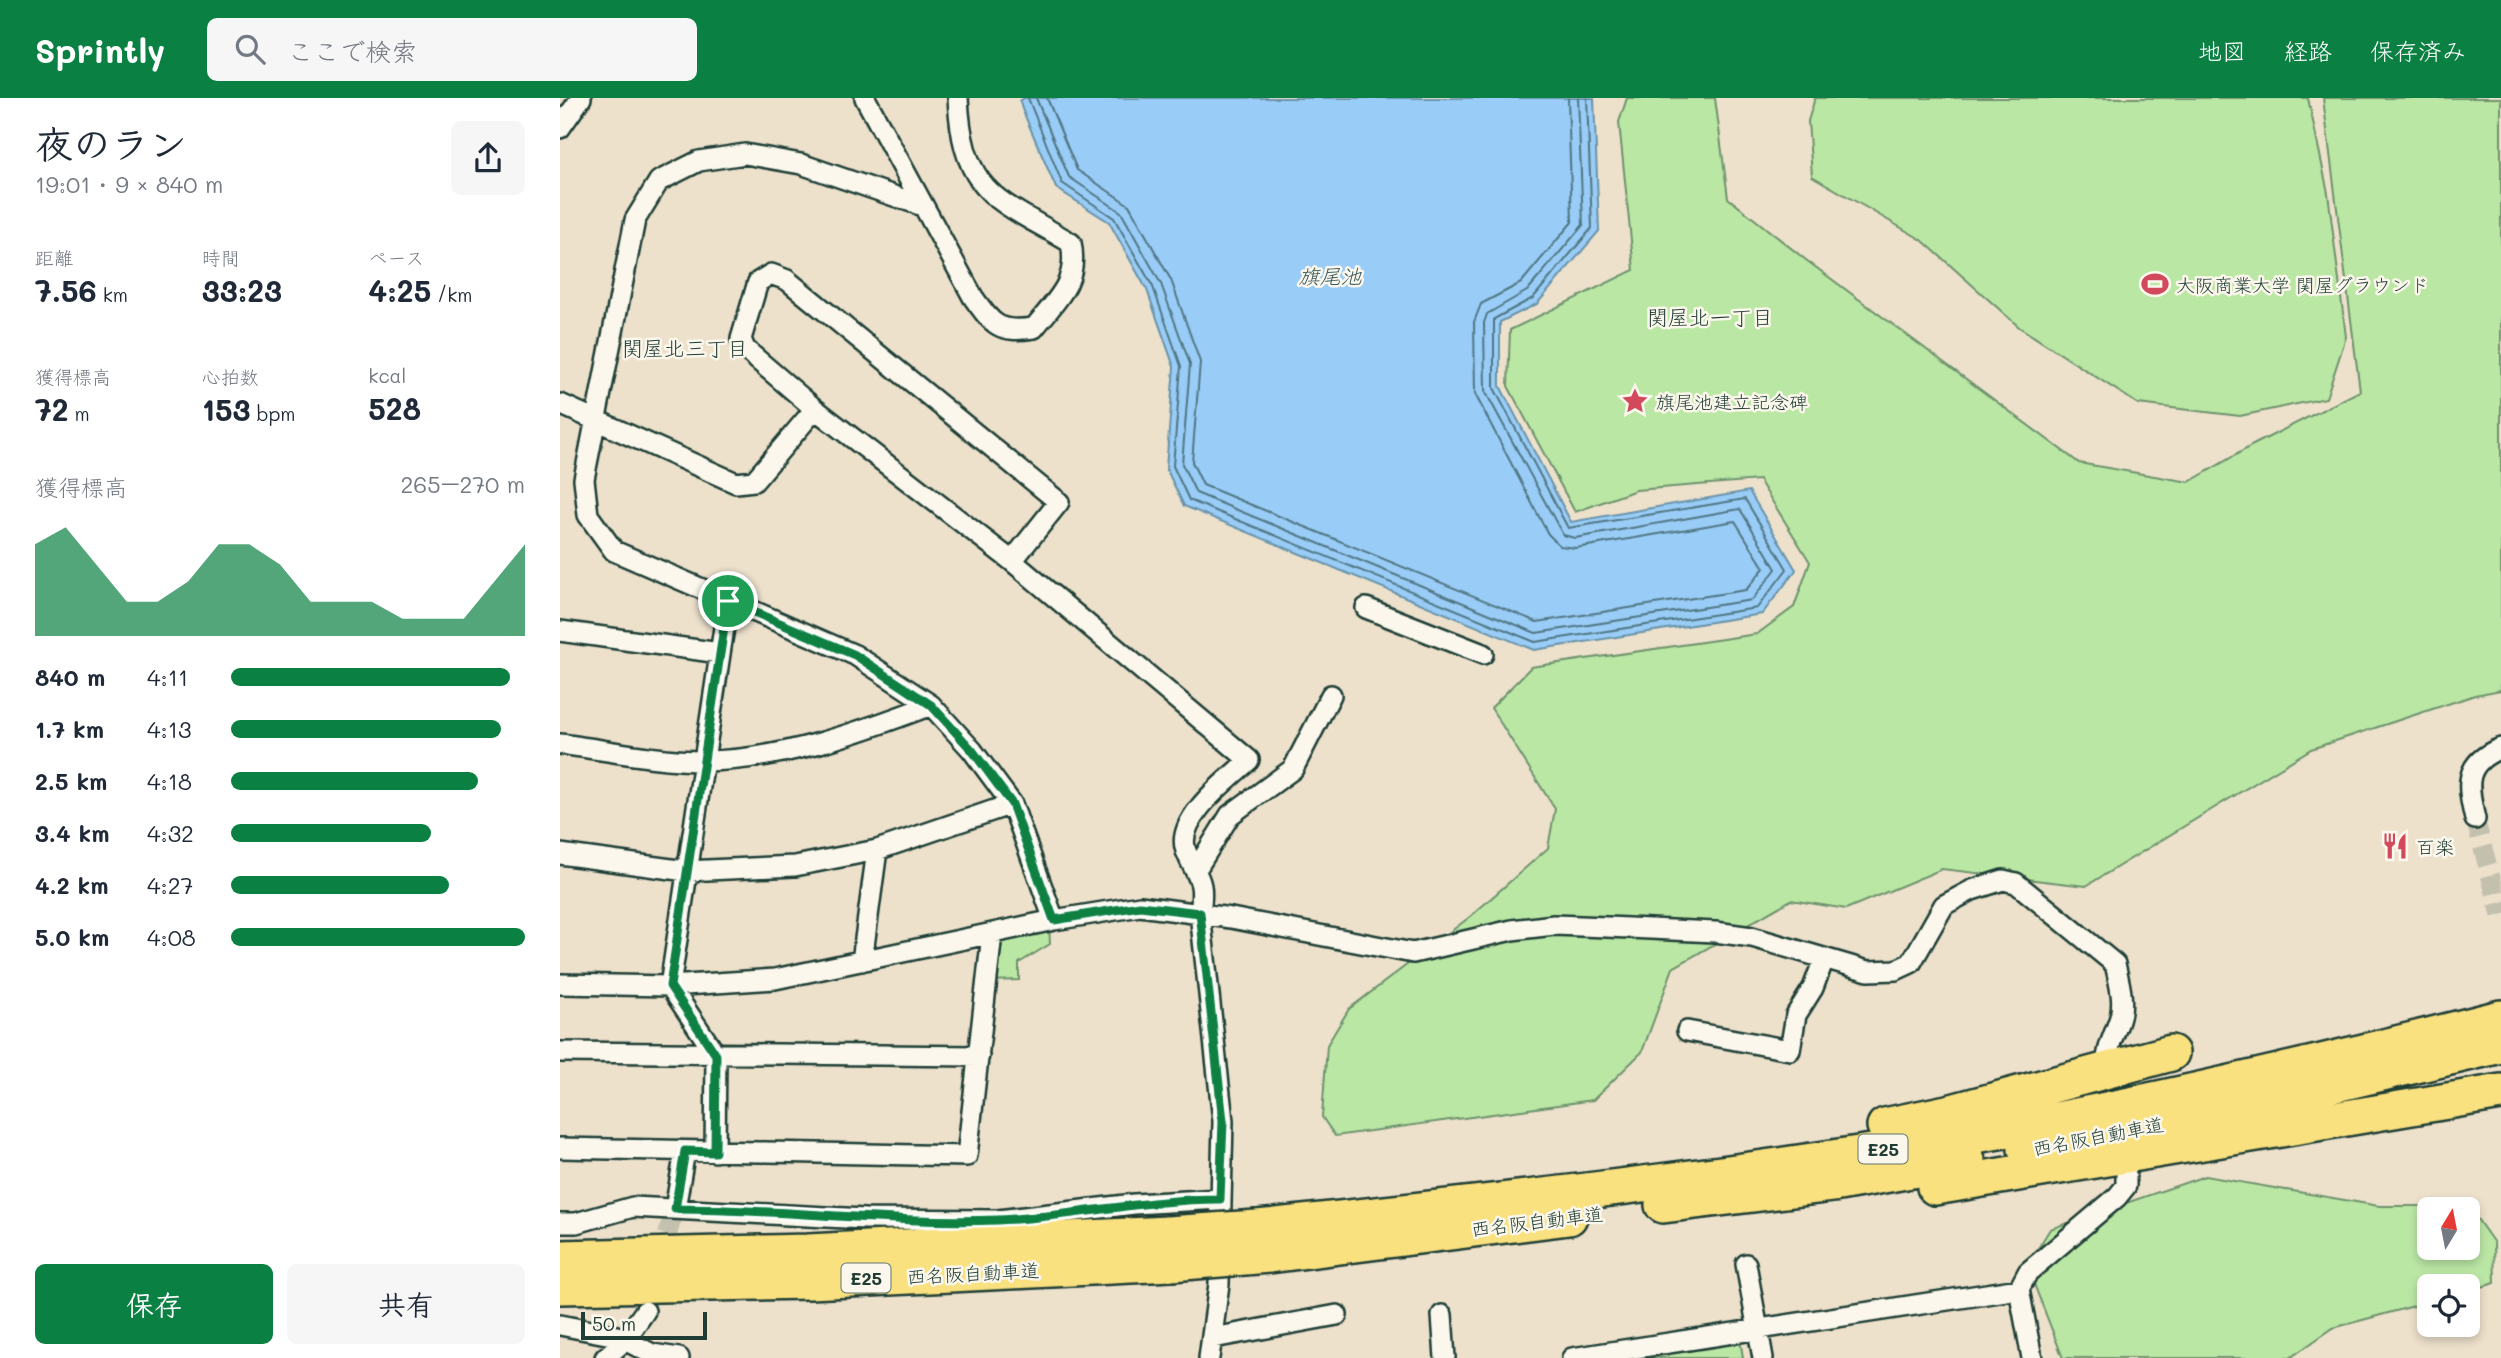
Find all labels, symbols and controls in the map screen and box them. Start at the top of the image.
search box [207,18,697,81]
text: Sprintly [35,28,165,71]
icon: search [231,30,269,68]
text: ここで検索 [287,34,417,68]
text: 地図 [2198,35,2246,66]
text: 経路 [2284,35,2332,66]
text: 保存済み [2370,35,2466,66]
text: 夜のラン [35,118,187,168]
button: share [451,121,525,195]
text: 19:01 · 9 × 840 m [35,169,223,199]
text: 距離 [35,245,73,270]
text: 時間 [202,245,240,270]
text: ペース [368,245,424,270]
water label: 旗尾池 [1299,262,1362,289]
sports icon: 大阪商業大学 関屋グラウンド [2140,269,2170,299]
text: 7.56 [35,270,97,310]
text: 33:23 [202,270,282,310]
text: 4:25 [368,270,431,310]
place label: 大阪商業大学 関屋グラウンド [2176,272,2429,297]
text: km [97,282,128,307]
text: /km [431,282,472,307]
district label: 関屋北一丁目 [1647,303,1773,330]
district label: 関屋北三丁目 [622,334,748,361]
text: kcal [368,363,406,388]
text: 獲得標高 [35,364,111,389]
text: 心拍数 [202,364,259,389]
place icon: 旗尾池建立記念碑 [1620,386,1650,416]
text: 528 [368,388,421,428]
text: 72 [35,389,68,429]
text: 153 [202,389,250,429]
place label: 旗尾池建立記念碑 [1656,389,1808,414]
text: m [68,401,90,426]
text: bpm [250,401,296,426]
text: 265–270 m [401,469,525,499]
text: 獲得標高 [35,472,127,502]
pin [698,571,758,631]
icon: arrive [709,582,747,620]
text: 840 m [35,662,105,692]
text: 4:11 [147,662,188,692]
text: 1.7 km [35,714,104,744]
text: 4:13 [147,714,191,744]
text: 2.5 km [35,766,107,796]
text: 4:18 [147,766,192,796]
text: 3.4 km [35,818,109,848]
text: 4:32 [147,818,194,848]
restaurant icon: 百楽 [2380,831,2410,861]
place label: 百楽 [2416,834,2454,859]
text: 4.2 km [35,870,108,900]
text: 4:27 [147,870,193,900]
text: 5.0 km [35,922,109,952]
text: 4:08 [147,922,196,952]
street label: 西名阪自動車道 [2030,1111,2166,1161]
road number: E25 [1858,1134,1908,1164]
north arrow [2417,1197,2480,1260]
map controls [2417,1197,2480,1337]
street label: 西名阪自動車道 [1469,1200,1605,1242]
street label: 西名阪自動車道 [906,1257,1040,1289]
button: 保存 [35,1264,273,1344]
button: 共有 [287,1264,525,1344]
road number: E25 [842,1264,890,1293]
button: locate [2417,1274,2480,1337]
scale bar [581,1309,707,1341]
text: 50 m [592,1311,636,1336]

